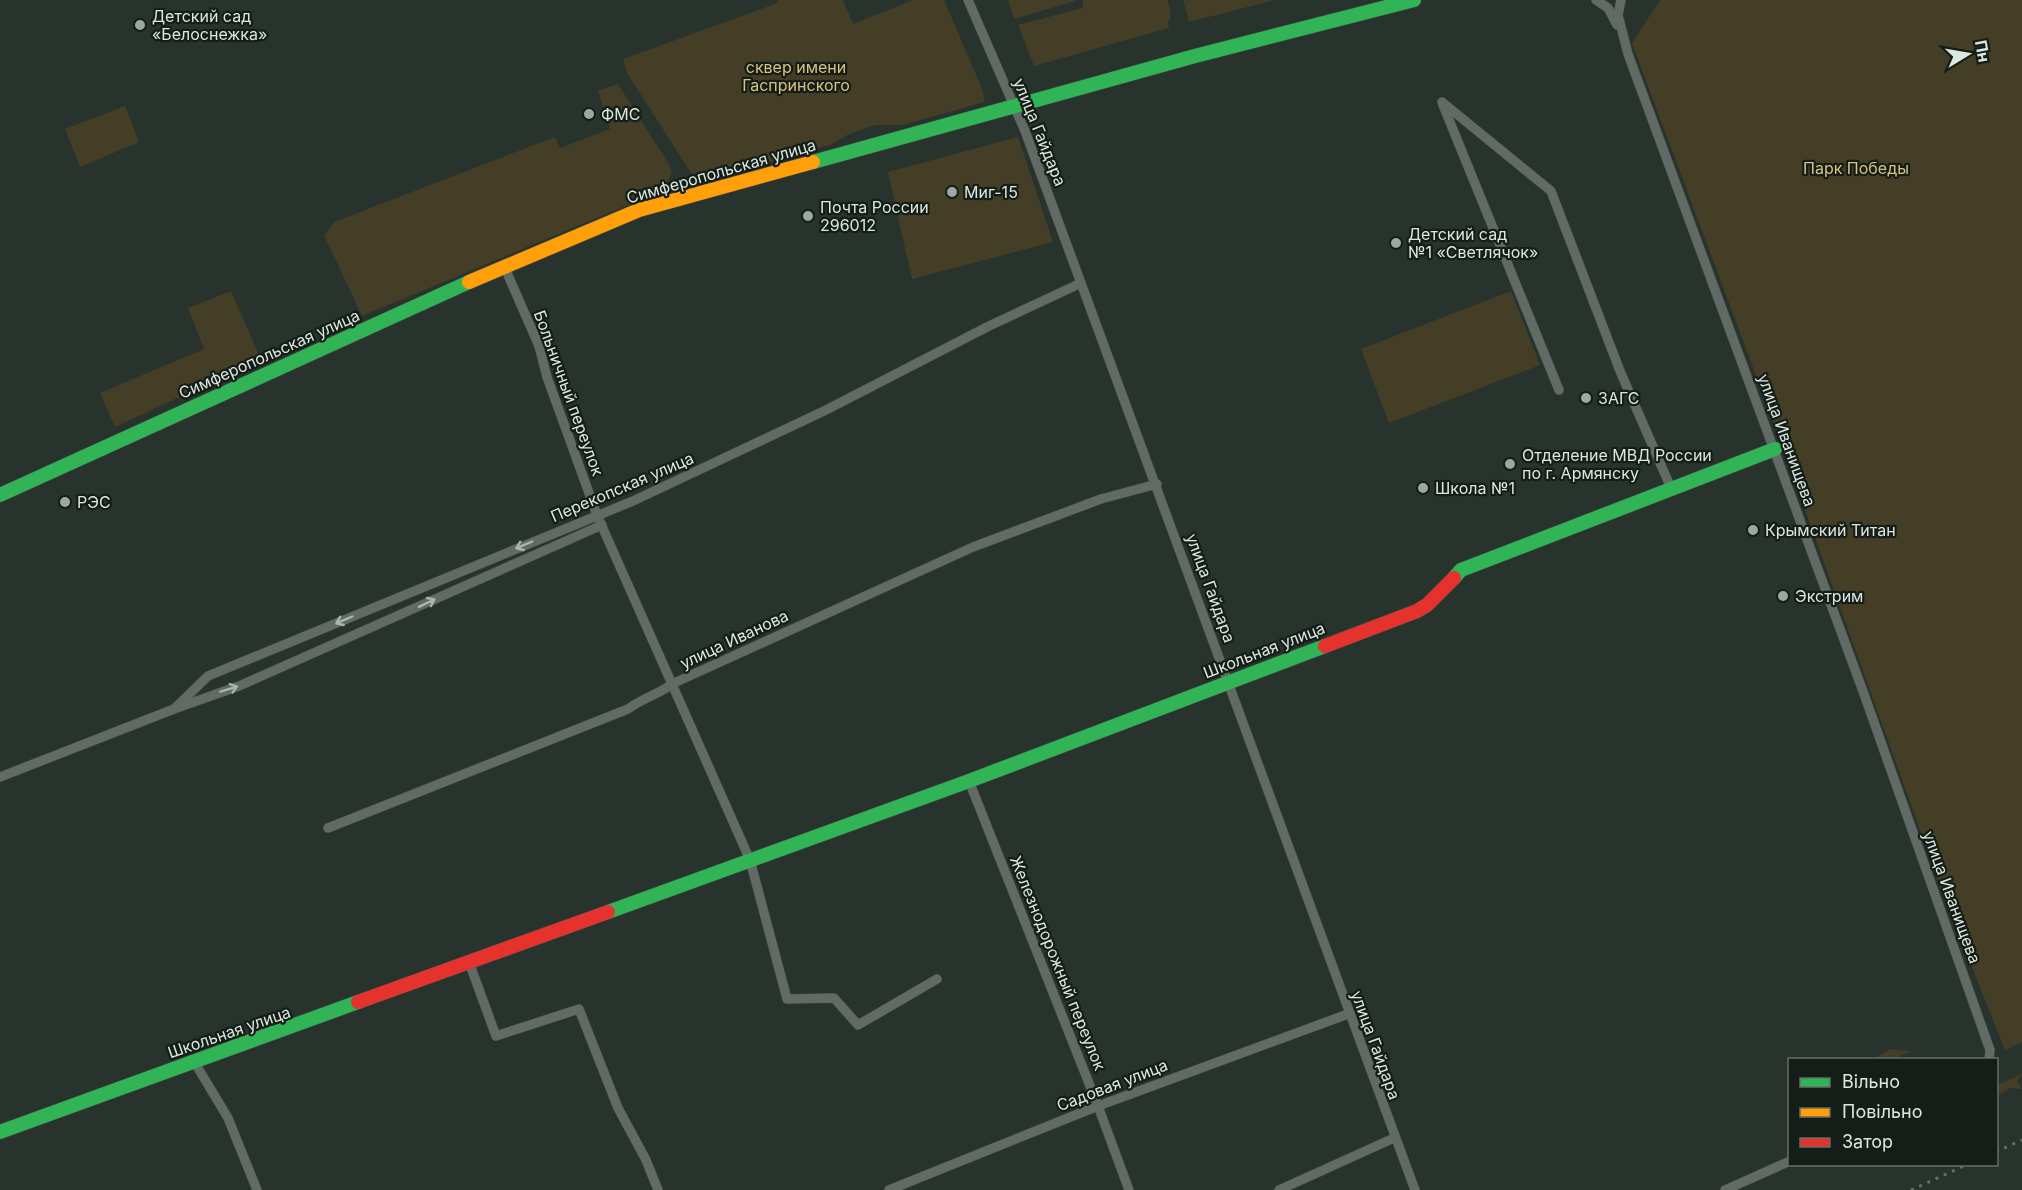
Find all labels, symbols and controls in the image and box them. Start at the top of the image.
place label: Детский сад «Белоснежка» [152,6,267,44]
marker: Детский сад «Белоснежка» [133,18,147,32]
north arrow [1938,24,1998,84]
text: Пн [1971,38,1995,64]
park label: сквер имени Гаспринского [742,57,850,95]
street label: улица Гайдара [1009,75,1071,189]
place label: ФМС [601,104,640,124]
marker: ФМС [582,107,596,121]
street label: Симферопольская улица [624,134,818,208]
park label: Парк Победы [1803,158,1909,178]
place label: Миг-15 [964,182,1018,202]
marker: Миг-15 [945,185,959,199]
place label: Почта России 296012 [820,197,929,235]
marker: Почта России 296012 [801,209,815,223]
place label: Детский сад №1 «Светлячок» [1408,224,1538,262]
marker: Детский сад №1 «Светлячок» [1389,236,1403,250]
street label: Симферопольская улица [175,305,363,403]
street label: Больничный переулок [530,307,608,479]
street label: улица Иванищева [1754,371,1820,509]
place label: ЗАГС [1598,388,1639,408]
marker: ЗАГС [1579,391,1593,405]
place label: Отделение МВД России по г. Армянску [1522,445,1712,483]
street label: Перекопская улица [548,448,696,526]
marker: Отделение МВД России по г. Армянску [1503,457,1517,471]
place label: Школа №1 [1435,478,1515,498]
marker: Школа №1 [1416,481,1430,495]
place label: РЭС [77,492,111,512]
marker: РЭС [58,495,72,509]
place label: Крымский Титан [1765,520,1896,540]
marker: Крымский Титан [1746,523,1760,537]
street label: улица Гайдара [1182,531,1240,645]
one-way arrow [515,540,534,551]
place label: Экстрим [1795,586,1863,606]
marker: Экстрим [1776,589,1790,603]
one-way arrow [417,597,435,608]
street label: улица Иванова [677,605,791,673]
one-way arrow [335,615,354,626]
street label: Школьная улица [1200,618,1328,682]
one-way arrow [219,683,238,694]
street label: улица Иванищева [1919,828,1985,966]
street label: Железнодорожный переулок [1006,853,1110,1074]
street label: улица Гайдара [1347,988,1405,1102]
street label: Школьная улица [165,1002,293,1062]
street label: Садовая улица [1054,1055,1170,1115]
legend [1788,1058,1998,1166]
text: Вільно [1842,1071,1900,1092]
text: Повільно [1842,1101,1923,1122]
text: Затор [1842,1131,1893,1152]

